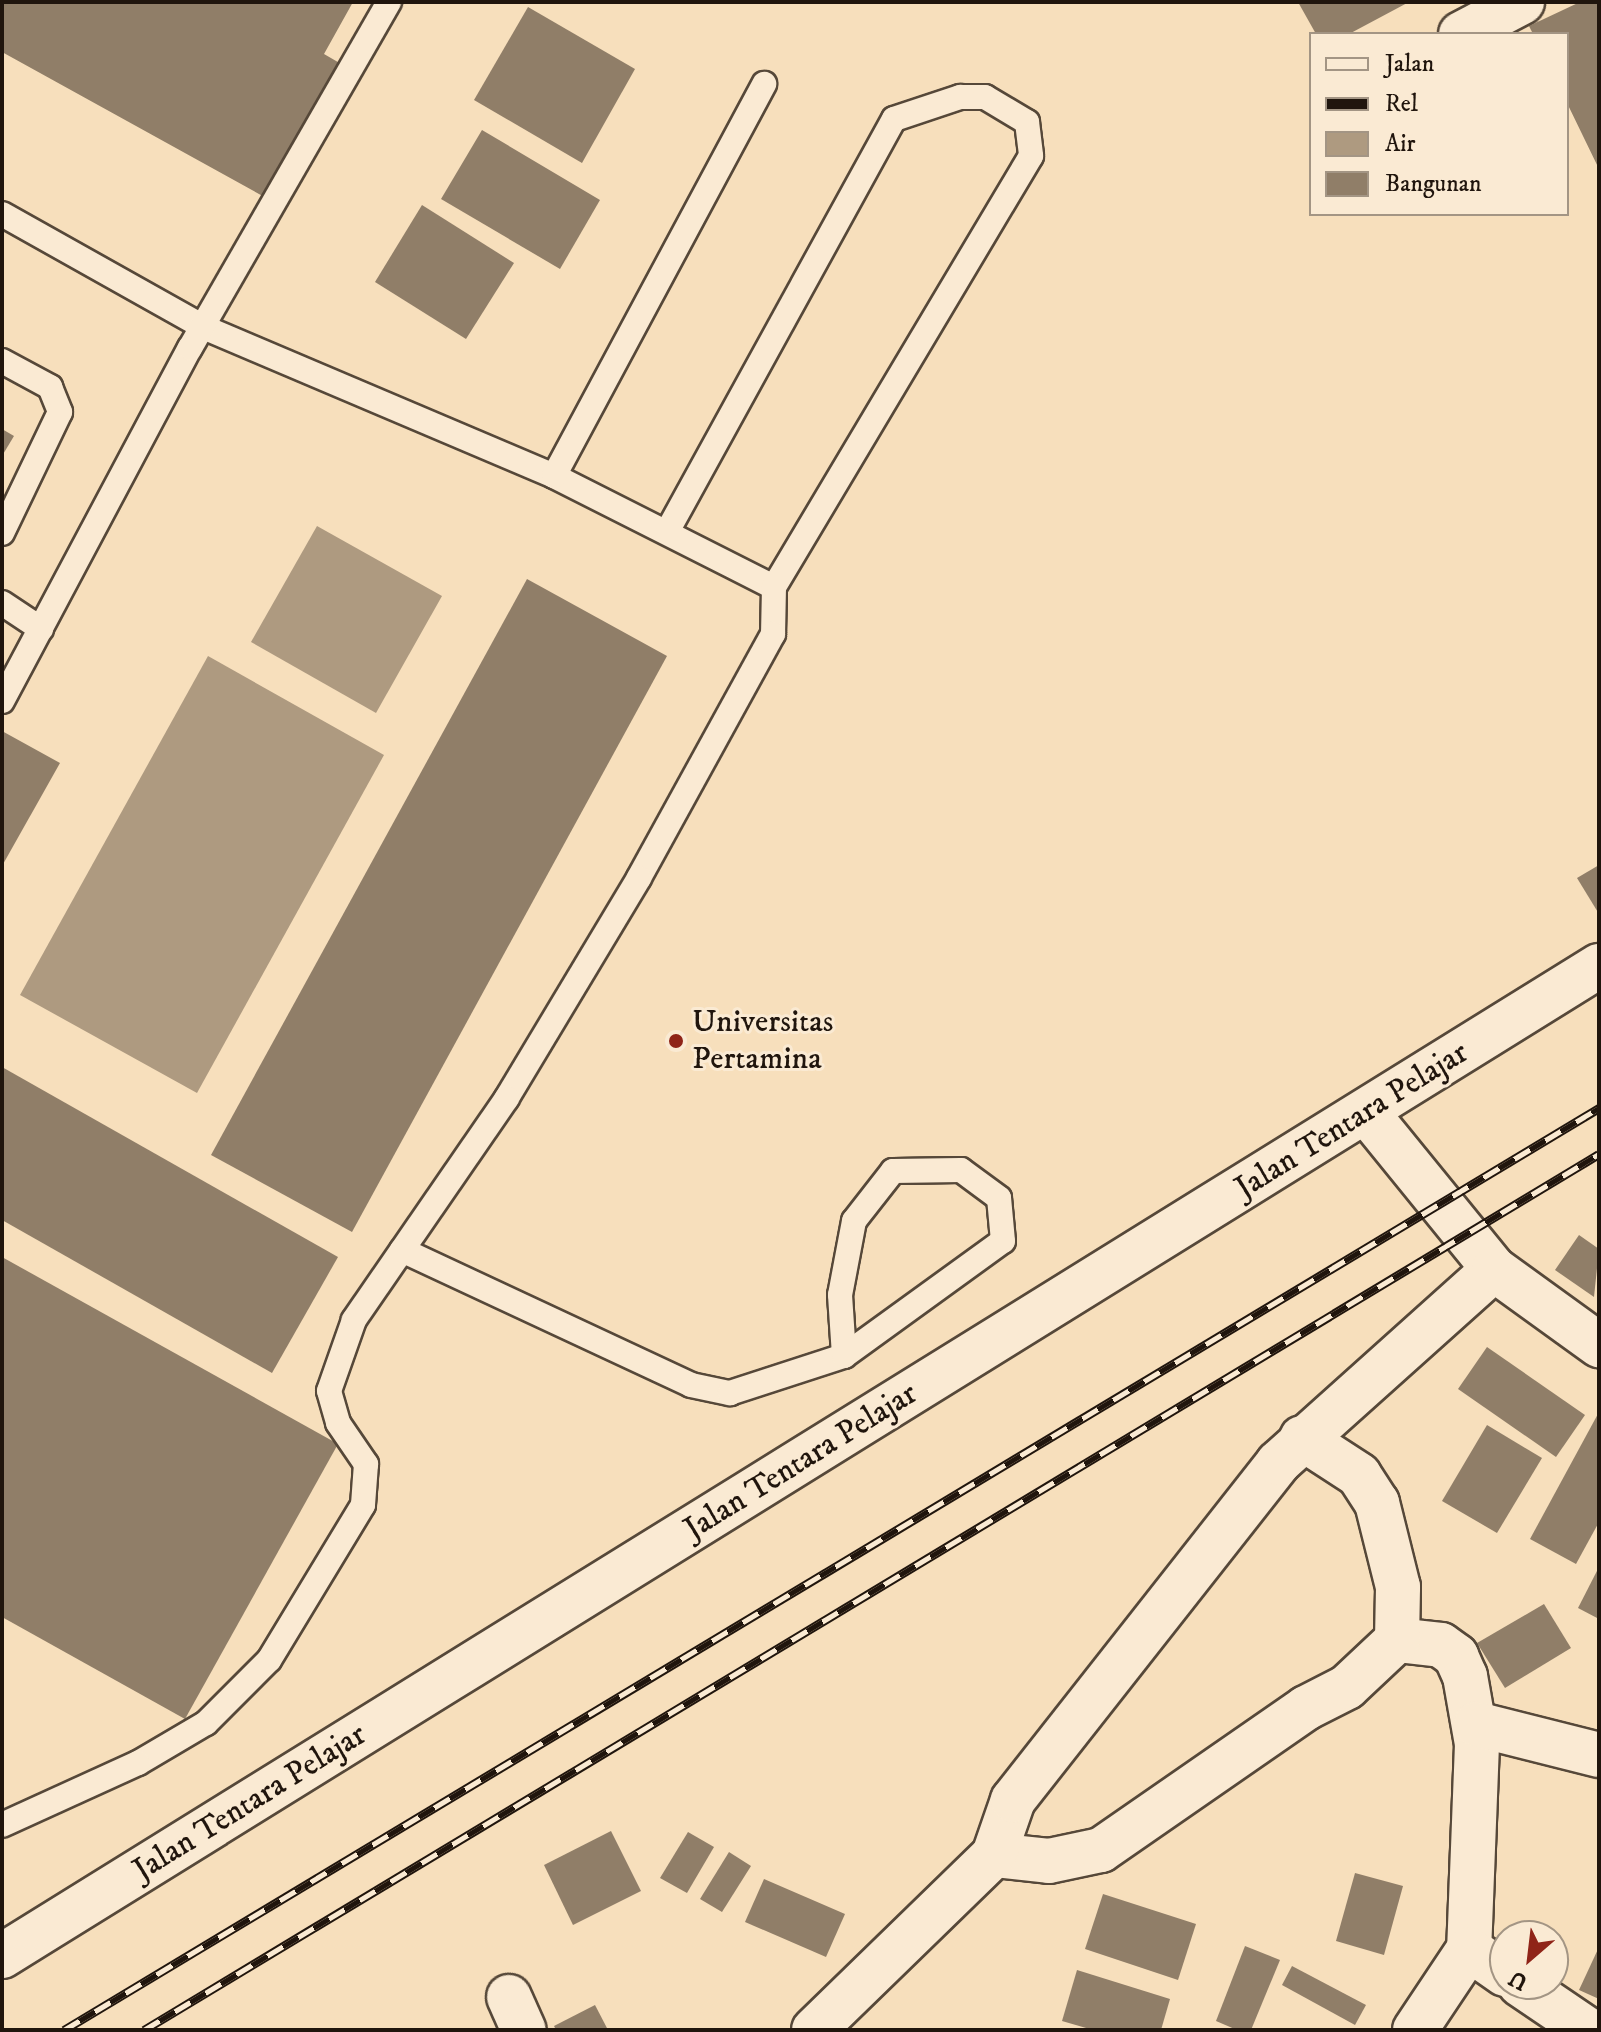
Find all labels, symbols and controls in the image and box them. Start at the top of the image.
legend [1309,32,1569,216]
text: Jalan [1385,49,1434,79]
text: Rel [1385,89,1418,119]
text: Air [1385,129,1415,159]
text: Bangunan [1385,169,1481,199]
place label: Universitas Pertamina [692,1004,834,1079]
marker: Universitas Pertamina [667,1032,685,1050]
street label: Jalan Tentara Pelajar [1228,1034,1476,1208]
street label: Jalan Tentara Pelajar [677,1375,925,1549]
street label: Jalan Tentara Pelajar [126,1716,374,1890]
north arrow [1489,1920,1569,2000]
text: U [1505,1964,1532,1996]

